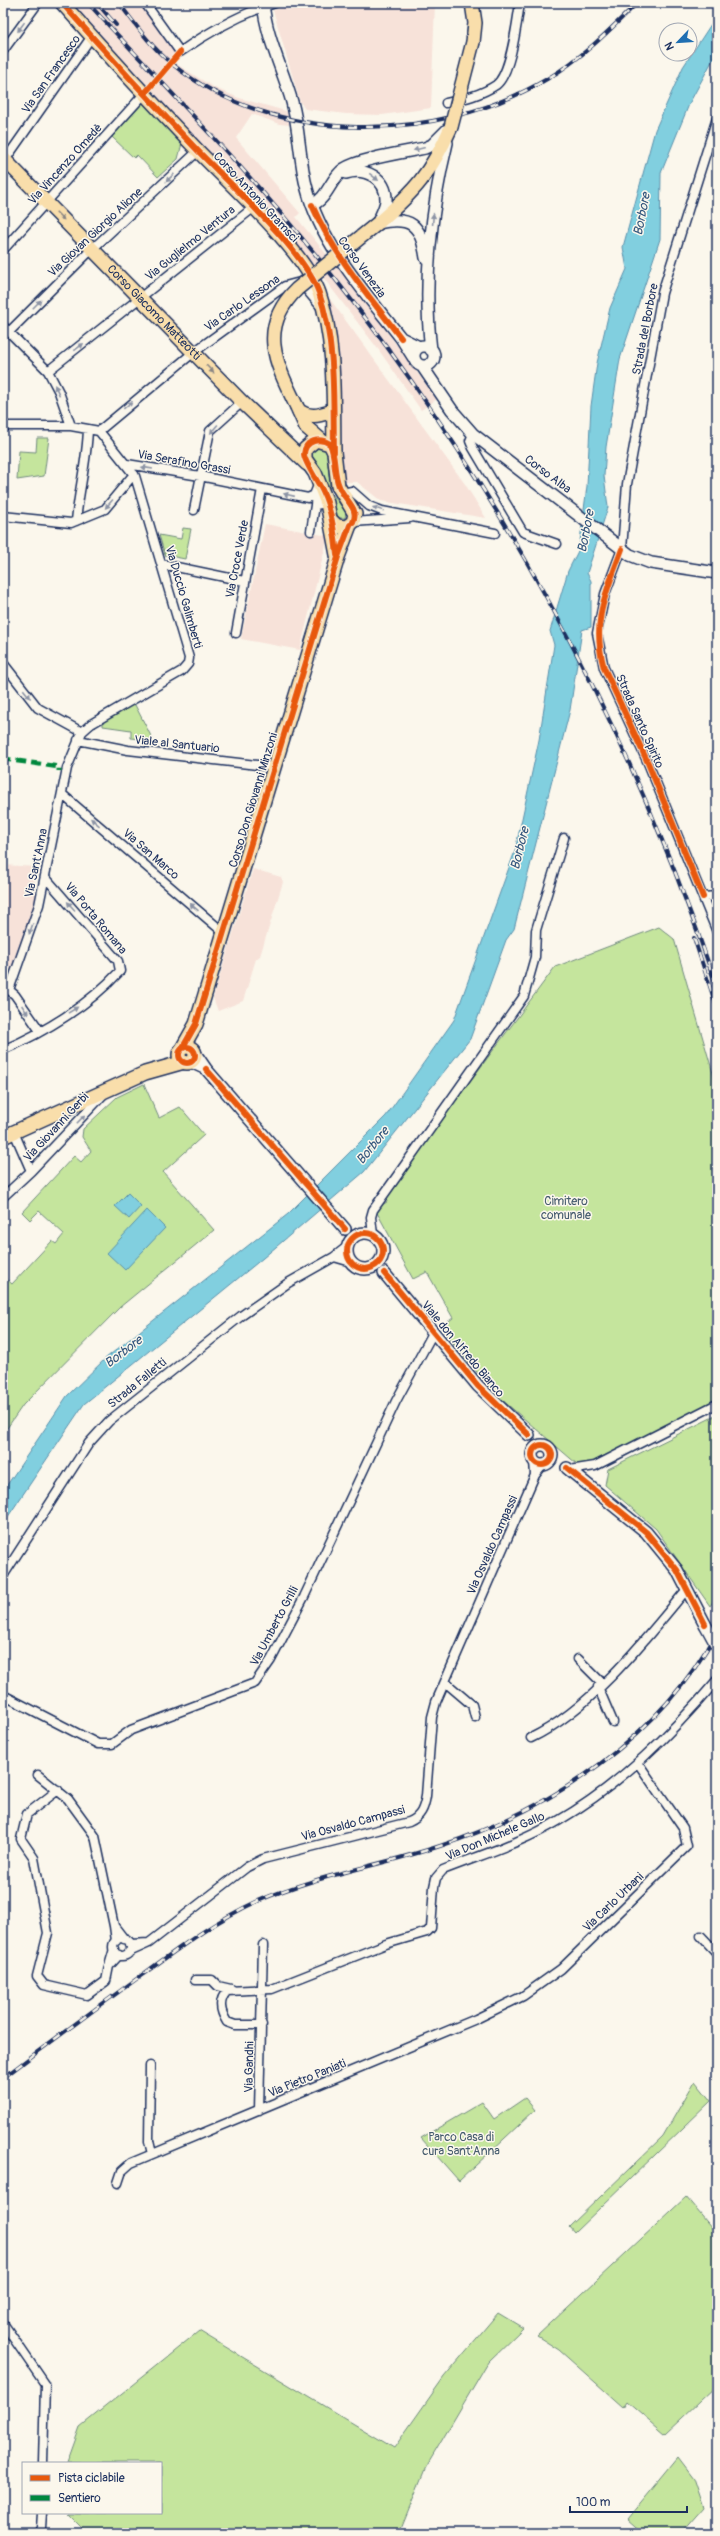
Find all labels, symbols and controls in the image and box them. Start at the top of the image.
one-way arrow [17,22,25,33]
north arrow [658,22,698,62]
street label: Via San Francesco [19,32,84,116]
text: N [662,39,677,52]
street label: Via Vincenzo Omedè [25,121,106,208]
one-way arrow [413,146,425,152]
street label: Corso Antonio Gramsci [210,149,301,246]
one-way arrow [165,173,175,183]
one-way arrow [369,173,380,181]
street label: Via Giovan Giorgio Alione [45,185,146,280]
water label: Borbore [630,190,654,237]
street label: Via Guglielmo Ventura [142,202,239,284]
one-way arrow [55,211,65,221]
one-way arrow [429,213,436,225]
street label: Corso Venezia [334,234,389,301]
street label: Corso Giacomo Matteotti [104,262,204,364]
street label: Via Carlo Lessona [202,272,283,335]
street label: Strada del Borbore [629,282,662,376]
one-way arrow [32,300,42,309]
one-way arrow [73,343,84,351]
one-way arrow [205,364,214,374]
one-way arrow [54,384,60,395]
one-way arrow [123,401,133,409]
one-way arrow [209,424,218,434]
street label: Via Serafino Grassi [136,447,232,478]
street label: Corso Alba [521,452,574,497]
one-way arrow [141,464,154,470]
one-way arrow [283,492,295,498]
one-way arrow [105,499,114,509]
one-way arrow [372,506,384,512]
water label: Borbore [574,507,598,554]
street label: Via Croce Verde [223,519,252,599]
street label: Via Duccio Galimberti [162,544,205,650]
street label: Strada Santo Spirito [612,672,667,771]
one-way arrow [23,688,32,699]
street label: Corso Don Giovanni Minzoni [226,731,281,869]
street label: Viale al Santuario [134,733,221,756]
one-way arrow [90,818,100,827]
water label: Borbore [507,824,533,871]
street label: Via San Marco [119,826,182,883]
street label: Via Sant'Anna [22,827,51,899]
street label: Via Porta Romana [61,879,130,958]
one-way arrow [67,902,76,911]
one-way arrow [188,902,199,911]
one-way arrow [28,924,34,936]
one-way arrow [21,1005,29,1015]
one-way arrow [68,1006,78,1014]
street label: Via Giovanni Gerbi [20,1090,92,1165]
one-way arrow [76,1114,86,1124]
water label: Borbore [353,1123,394,1167]
park label: Cimitero comunale [541,1194,591,1223]
street label: Viale don Alfredo Bianco [418,1298,508,1401]
water label: Borbore [102,1331,147,1371]
street label: Strada Falletti [105,1355,170,1412]
street label: Via Osvaldo Campassi [464,1493,521,1597]
street label: Via Umberto Grilli [247,1584,302,1669]
street label: Via Osvaldo Campassi [300,1802,407,1845]
street label: Via Don Michele Gallo [443,1809,548,1864]
street label: Via Carlo Urbani [580,1870,647,1935]
street label: Via Gandhi [242,2041,257,2093]
street label: Via Pietro Paniati [266,2056,348,2101]
park label: Parco Casa di cura Sant'Anna [422,2130,500,2159]
legend [22,2462,162,2514]
text: Pista ciclabile [58,2471,125,2486]
scale bar [570,2488,687,2514]
text: Sentiero [58,2491,101,2506]
text: 100 m [576,2495,611,2510]

